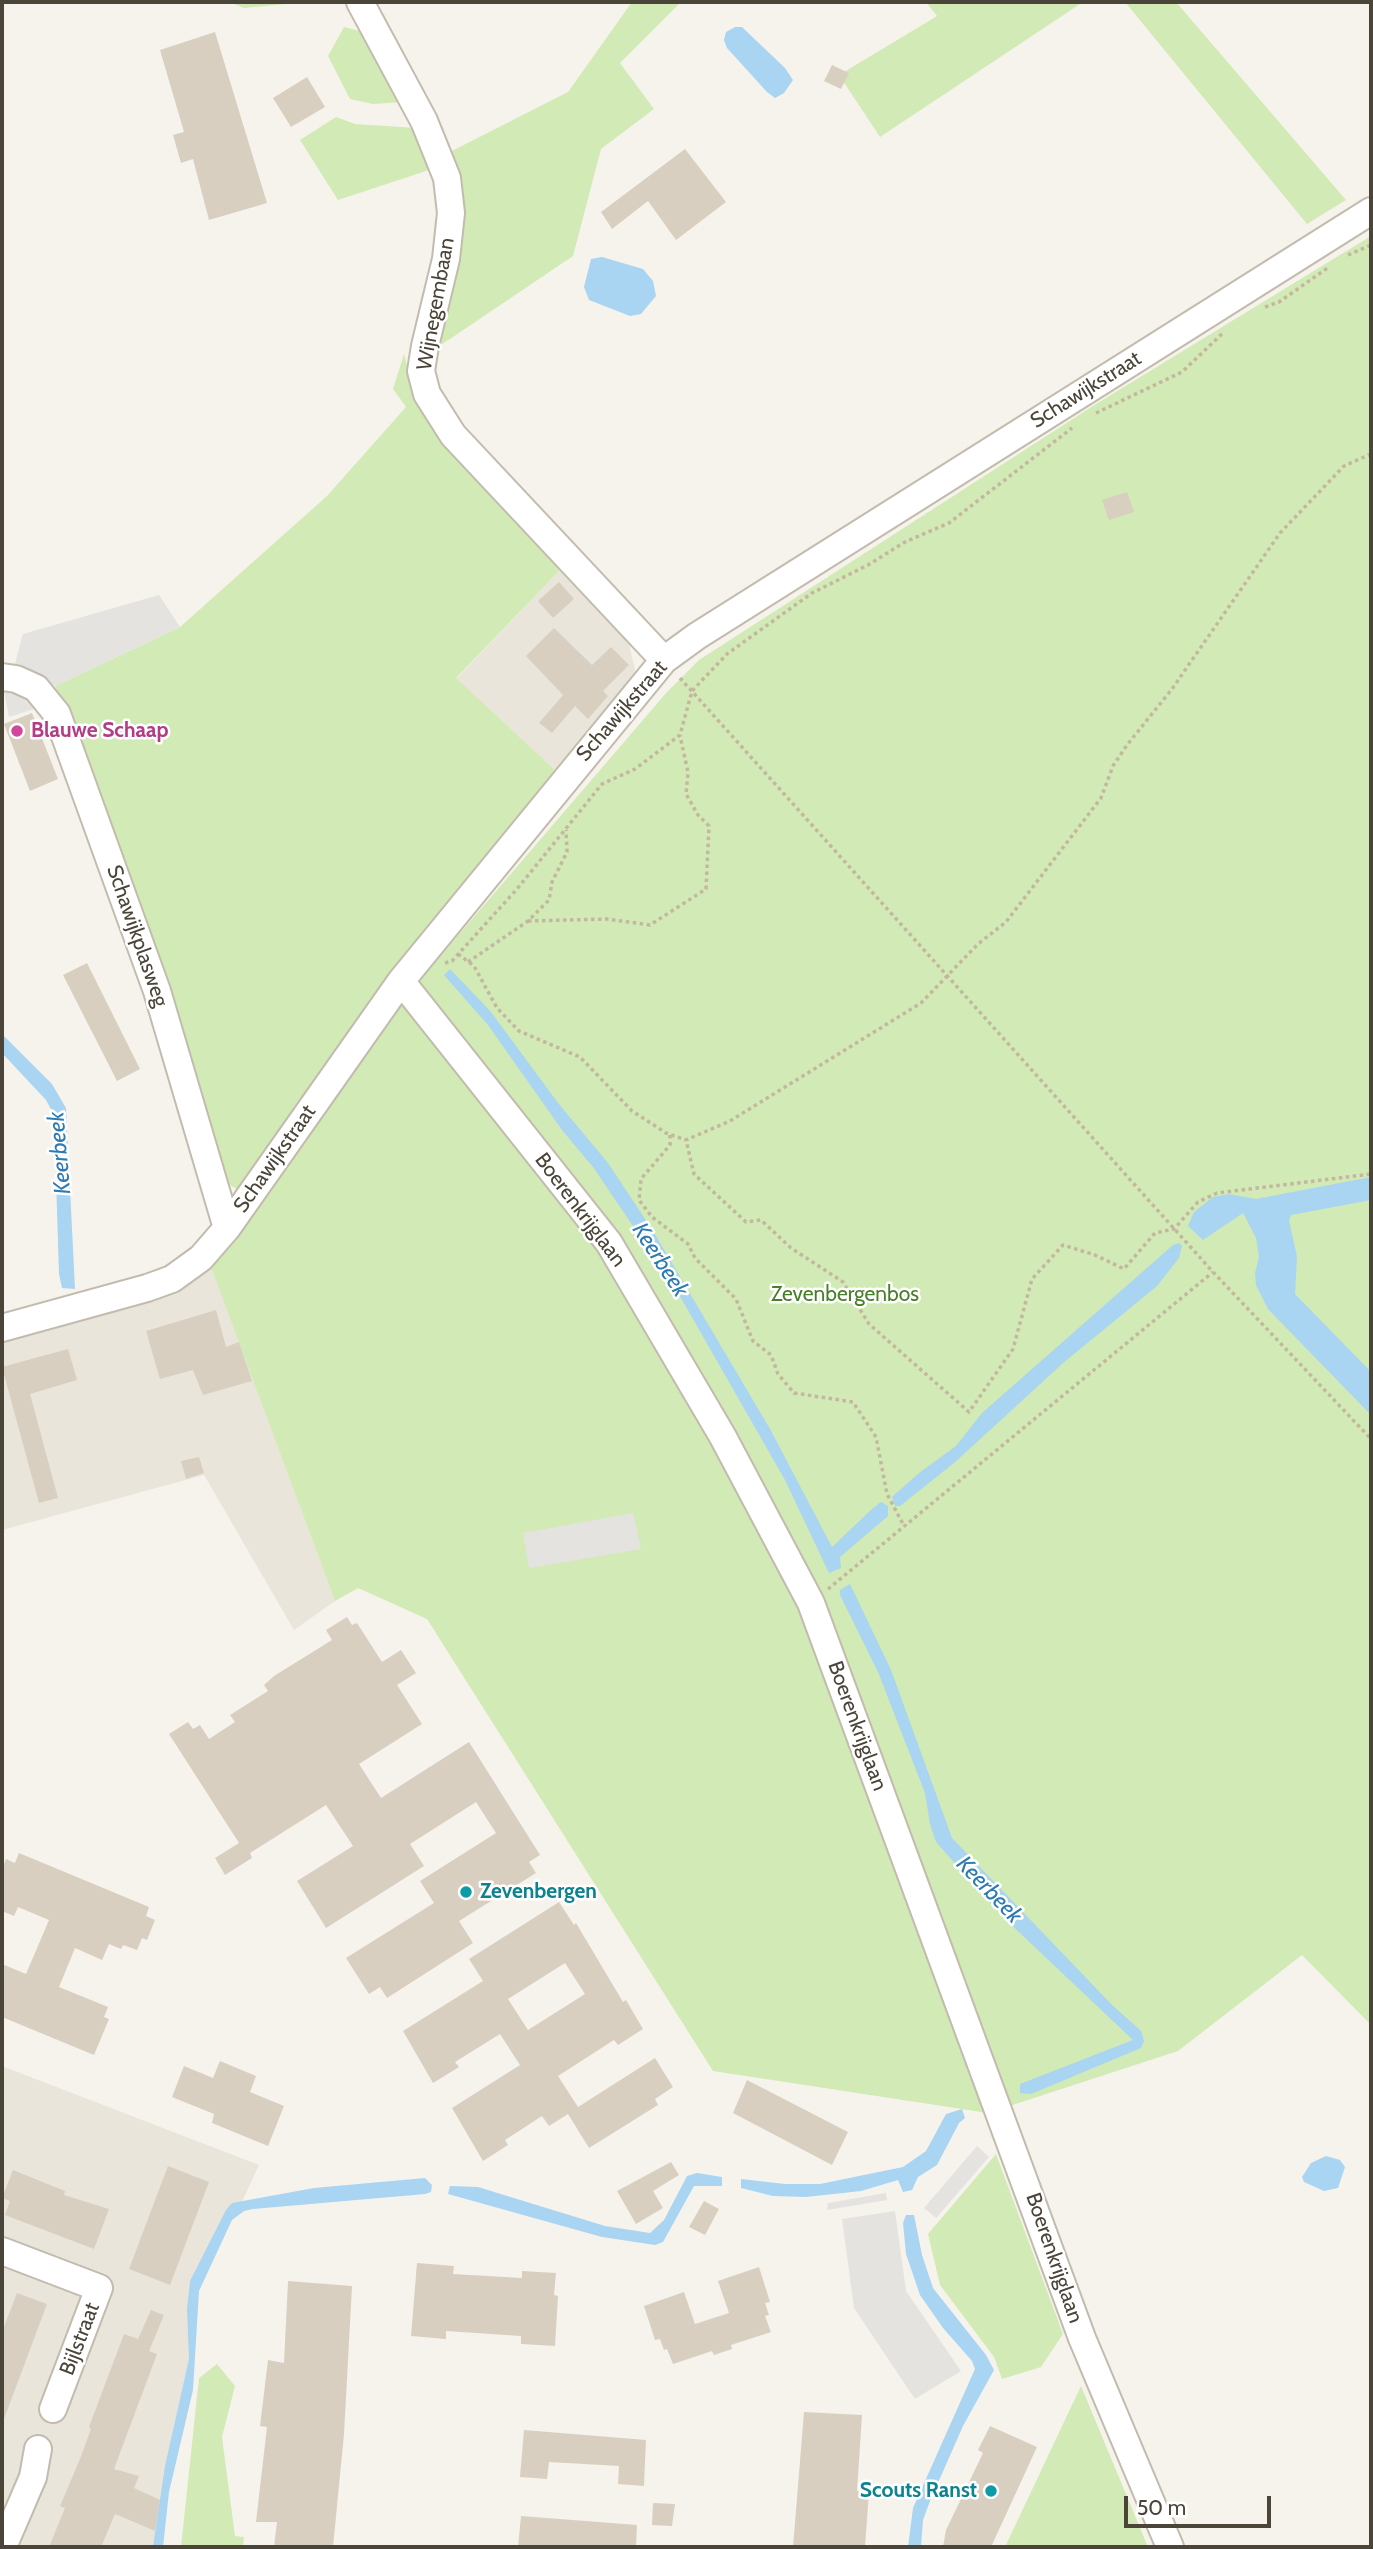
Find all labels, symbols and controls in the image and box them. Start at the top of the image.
street label: Wijnegembaan [412,236,460,372]
street label: Schawijkstraat [1026,346,1146,434]
street label: Schawijkstraat [571,655,673,767]
place label: Blauwe Schaap [31,718,168,744]
marker: Blauwe Schaap [9,723,25,739]
street label: Schawijkplasweg [101,862,173,1010]
street label: Schawijkstraat [229,1100,321,1218]
water label: Keerbeek [43,1111,77,1195]
street label: Boerenkrijglaan [529,1148,631,1272]
water label: Keerbeek [626,1218,694,1302]
park label: Zevenbergenbos [771,1282,919,1308]
street label: Boerenkrijglaan [822,1658,892,1794]
water label: Keerbeek [950,1851,1028,1929]
place label: Zevenbergen [480,1879,597,1905]
marker: Zevenbergen [458,1884,474,1900]
street label: Boerenkrijglaan [1020,2190,1088,2326]
street label: Bijlstraat [55,2299,105,2379]
place label: Scouts Ranst [860,2478,977,2504]
scale bar [1128,2482,1275,2526]
marker: Scouts Ranst [983,2483,999,2499]
text: 50 m [1137,2495,1186,2520]

